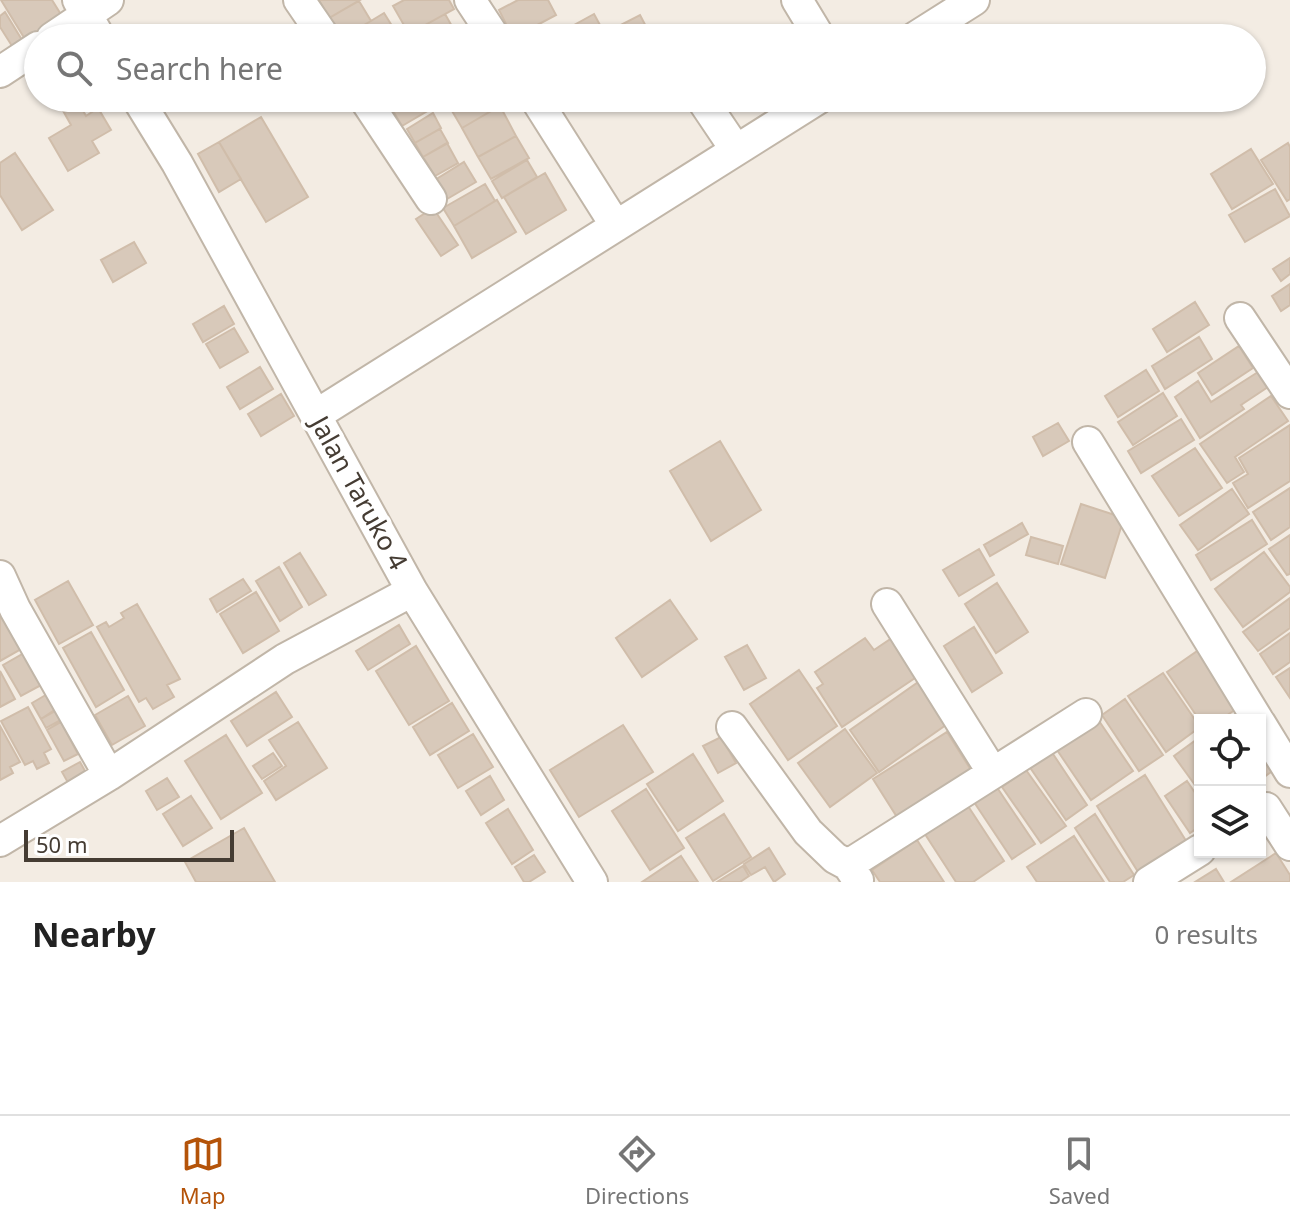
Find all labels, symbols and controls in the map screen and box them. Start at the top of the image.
search box [24,24,1266,112]
icon: search [52,46,96,90]
text: Search here [116,48,283,89]
street label: Jalan Taruko 4 [301,406,417,576]
map controls [1194,714,1266,858]
button: locate [1194,714,1266,786]
button: layers [1194,786,1266,858]
scale bar [24,826,234,862]
text: 50 m [36,829,87,859]
text: Nearby [32,911,156,957]
text: 0 results [1154,916,1258,952]
tab: Map [180,1132,226,1210]
tab: Directions [585,1132,689,1210]
tab: Saved [1049,1132,1110,1210]

